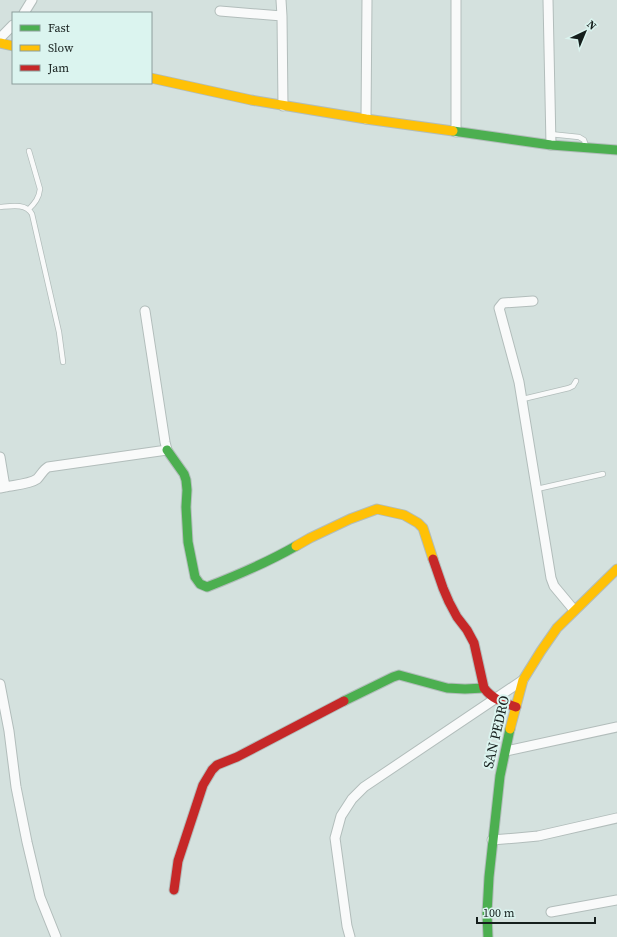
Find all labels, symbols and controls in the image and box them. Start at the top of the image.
legend [12,12,152,84]
north arrow [565,12,605,52]
text: N [584,17,600,33]
text: Fast [48,20,70,36]
text: Slow [48,40,74,56]
text: Jam [47,60,69,76]
street label: SAN PEDRO [478,693,514,770]
scale bar [477,899,595,925]
text: 100 m [483,905,515,921]

